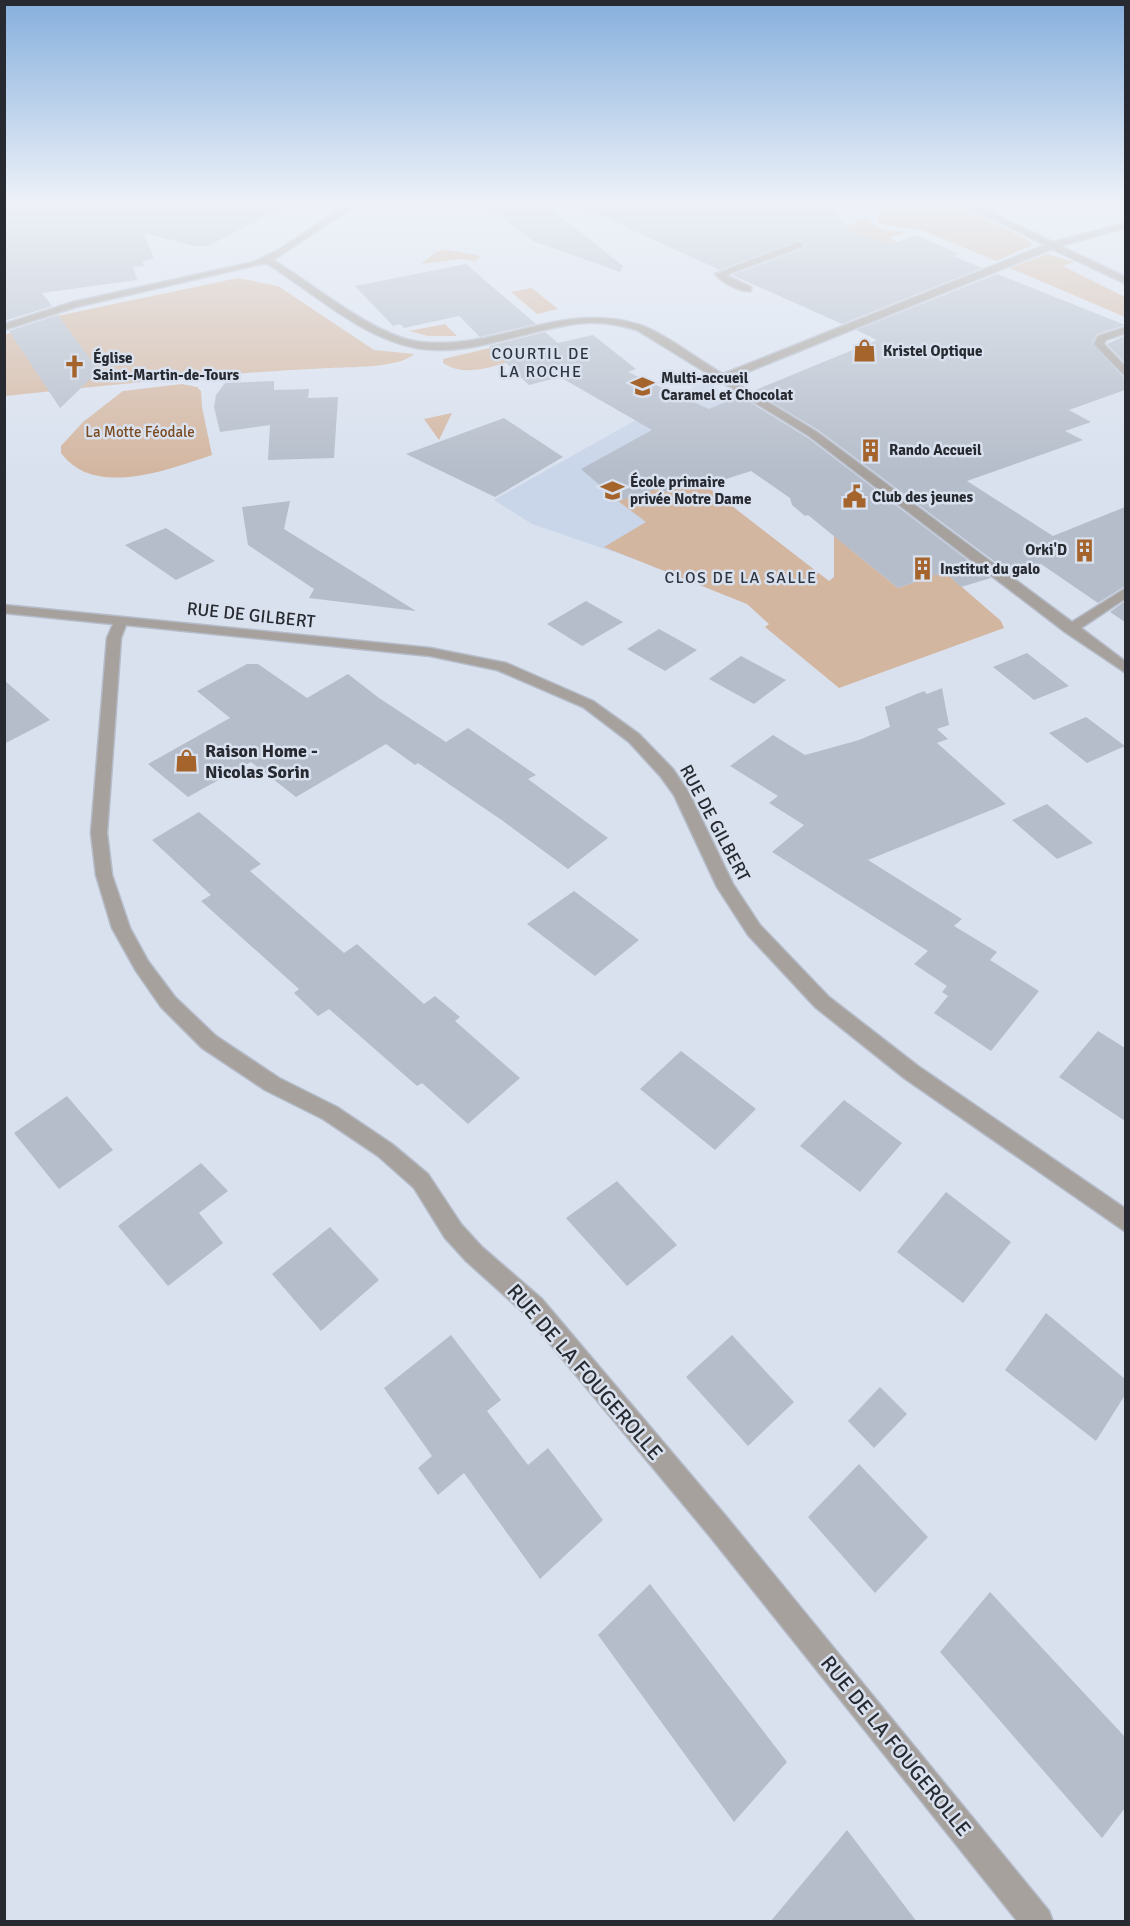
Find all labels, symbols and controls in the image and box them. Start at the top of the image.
shop icon: Kristel Optique [852,338,878,364]
place label: Kristel Optique [883,342,983,360]
district label: COURTIL DE LA ROCHE [492,344,590,382]
place label: Église Saint-Martin-de-Tours [93,348,240,384]
church icon: Église Saint-Martin-de-Tours [62,354,88,380]
place label: Multi-accueil Caramel et Chocolat [661,369,794,404]
school or university icon: Multi-accueil Caramel et Chocolat [630,374,656,400]
park label: La Motte Féodale [85,423,195,441]
building icon: Rando Accueil [858,437,884,463]
place label: Rando Accueil [889,441,982,459]
place label: École primaire privée Notre Dame [630,472,751,508]
school or university icon: École primaire privée Notre Dame [599,478,625,504]
public building icon: Club des jeunes [841,484,867,510]
place label: Club des jeunes [872,488,974,506]
building icon: Orki'D [1072,537,1098,563]
place label: Orki'D [1025,541,1067,559]
building icon: Institut du galo [909,556,935,582]
place label: Institut du galo [940,560,1040,578]
district label: CLOS DE LA SALLE [664,568,818,588]
street label: RUE DE GILBERT [186,597,317,633]
place label: Raison Home - Nicolas Sorin [205,740,318,783]
shop icon: Raison Home - Nicolas Sorin [174,748,200,774]
street label: RUE DE GILBERT [675,761,755,885]
street label: RUE DE LA FOUGEROLLE [501,1279,669,1465]
street label: RUE DE LA FOUGEROLLE [815,1651,977,1841]

